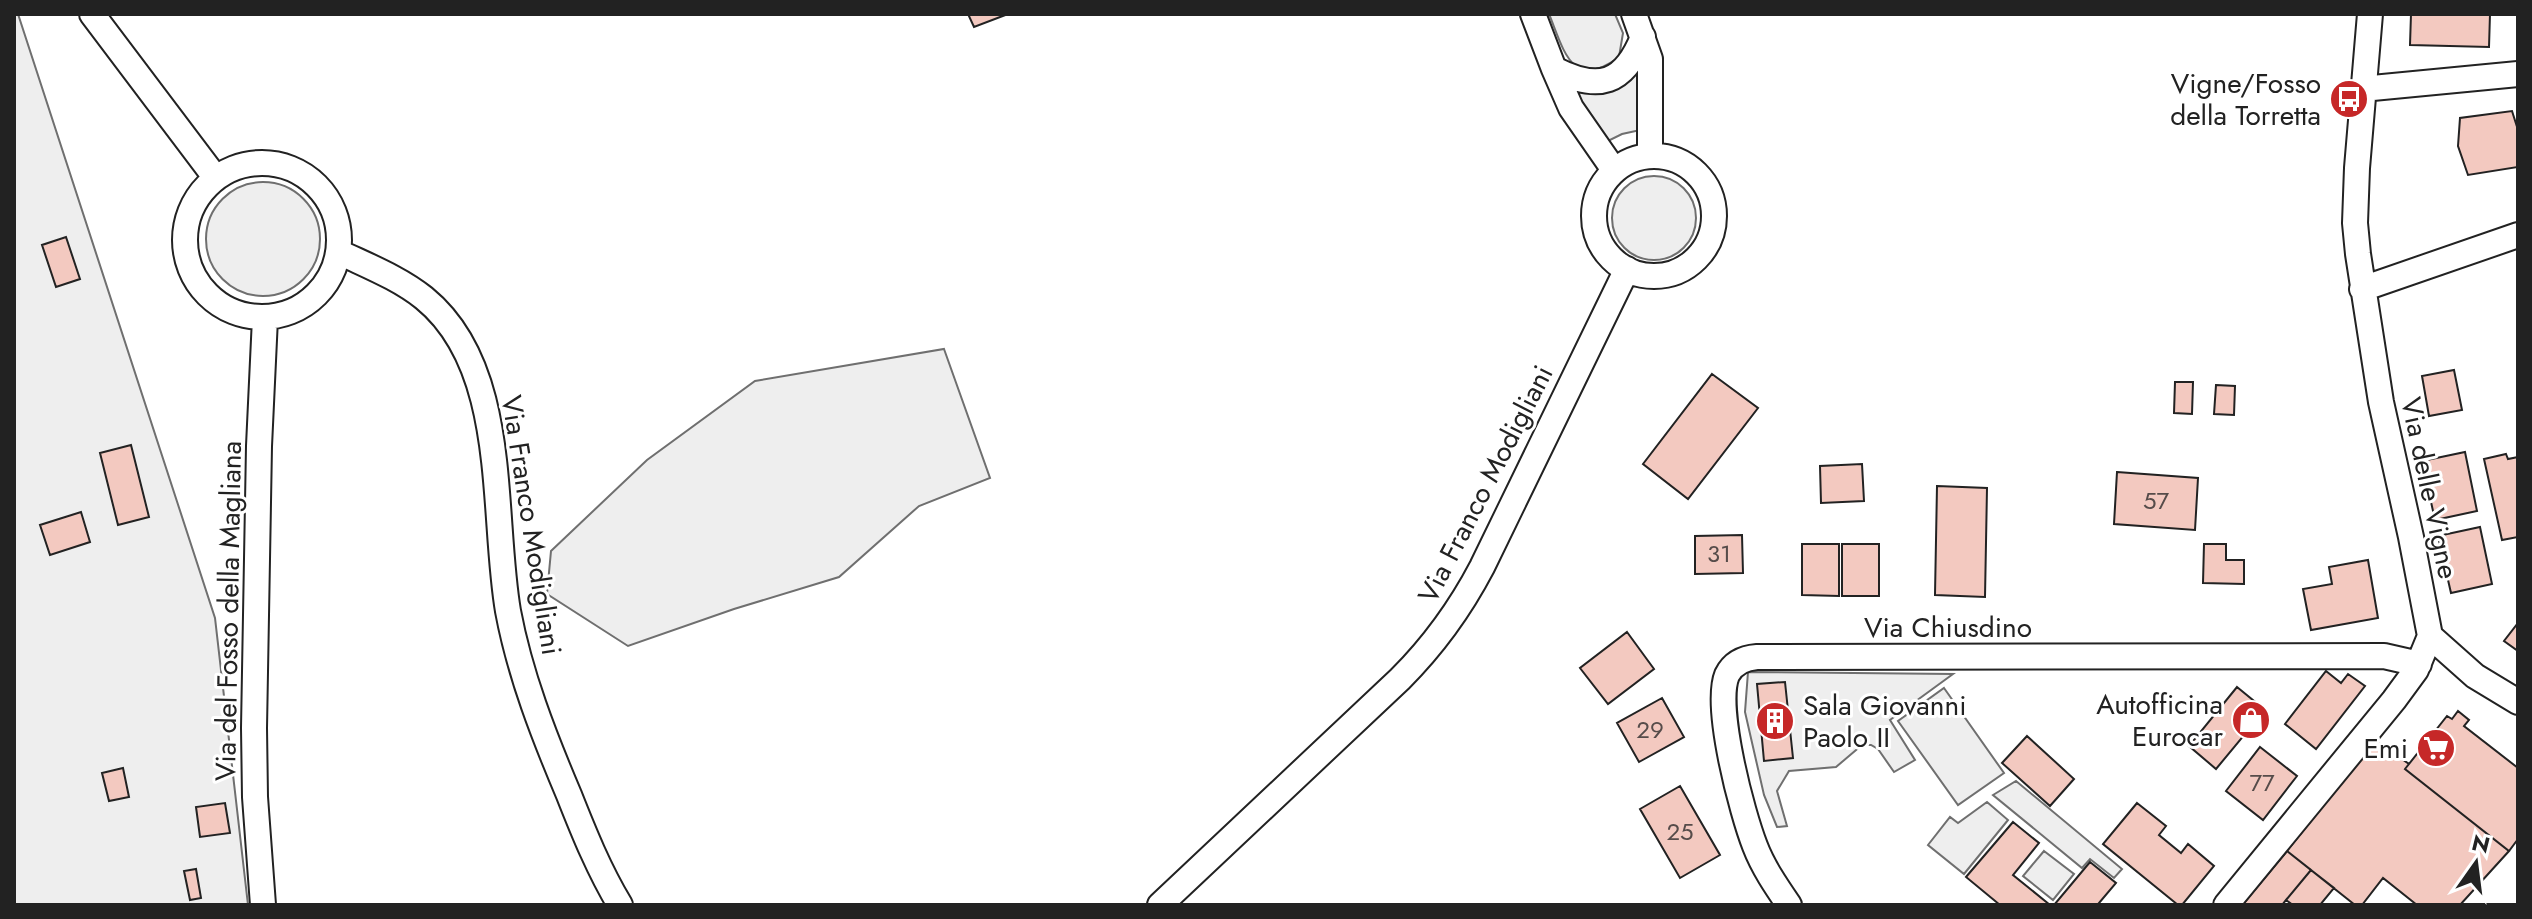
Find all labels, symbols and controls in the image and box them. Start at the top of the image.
place label: Vigne/Fosso della Torretta [2170,63,2321,136]
bus stop icon: Vigne/Fosso della Torretta [2328,78,2370,120]
street label: Via Franco Modigliani [1408,358,1563,610]
street label: Via Franco Modigliani [491,392,572,658]
street label: Via delle Vigne [2390,394,2469,583]
street label: Via del Fosso della Magliana [205,441,252,781]
house number: 57 [2143,483,2169,518]
house number: 31 [1707,536,1731,571]
street label: Via Chiusdino [1864,607,2032,648]
place label: Autofficina Eurocar [2096,684,2223,757]
place label: Sala Giovanni Paolo II [1803,685,1966,758]
shop icon: Autofficina Eurocar [2230,699,2272,741]
building icon: Sala Giovanni Paolo II [1754,700,1796,742]
house number: 29 [1636,712,1664,747]
supermarket icon: Emi [2415,727,2457,769]
place label: Emi [2363,728,2408,769]
house number: 77 [2249,765,2275,800]
house number: 25 [1666,814,1694,849]
north arrow [2436,823,2516,903]
text: N [2468,826,2493,861]

